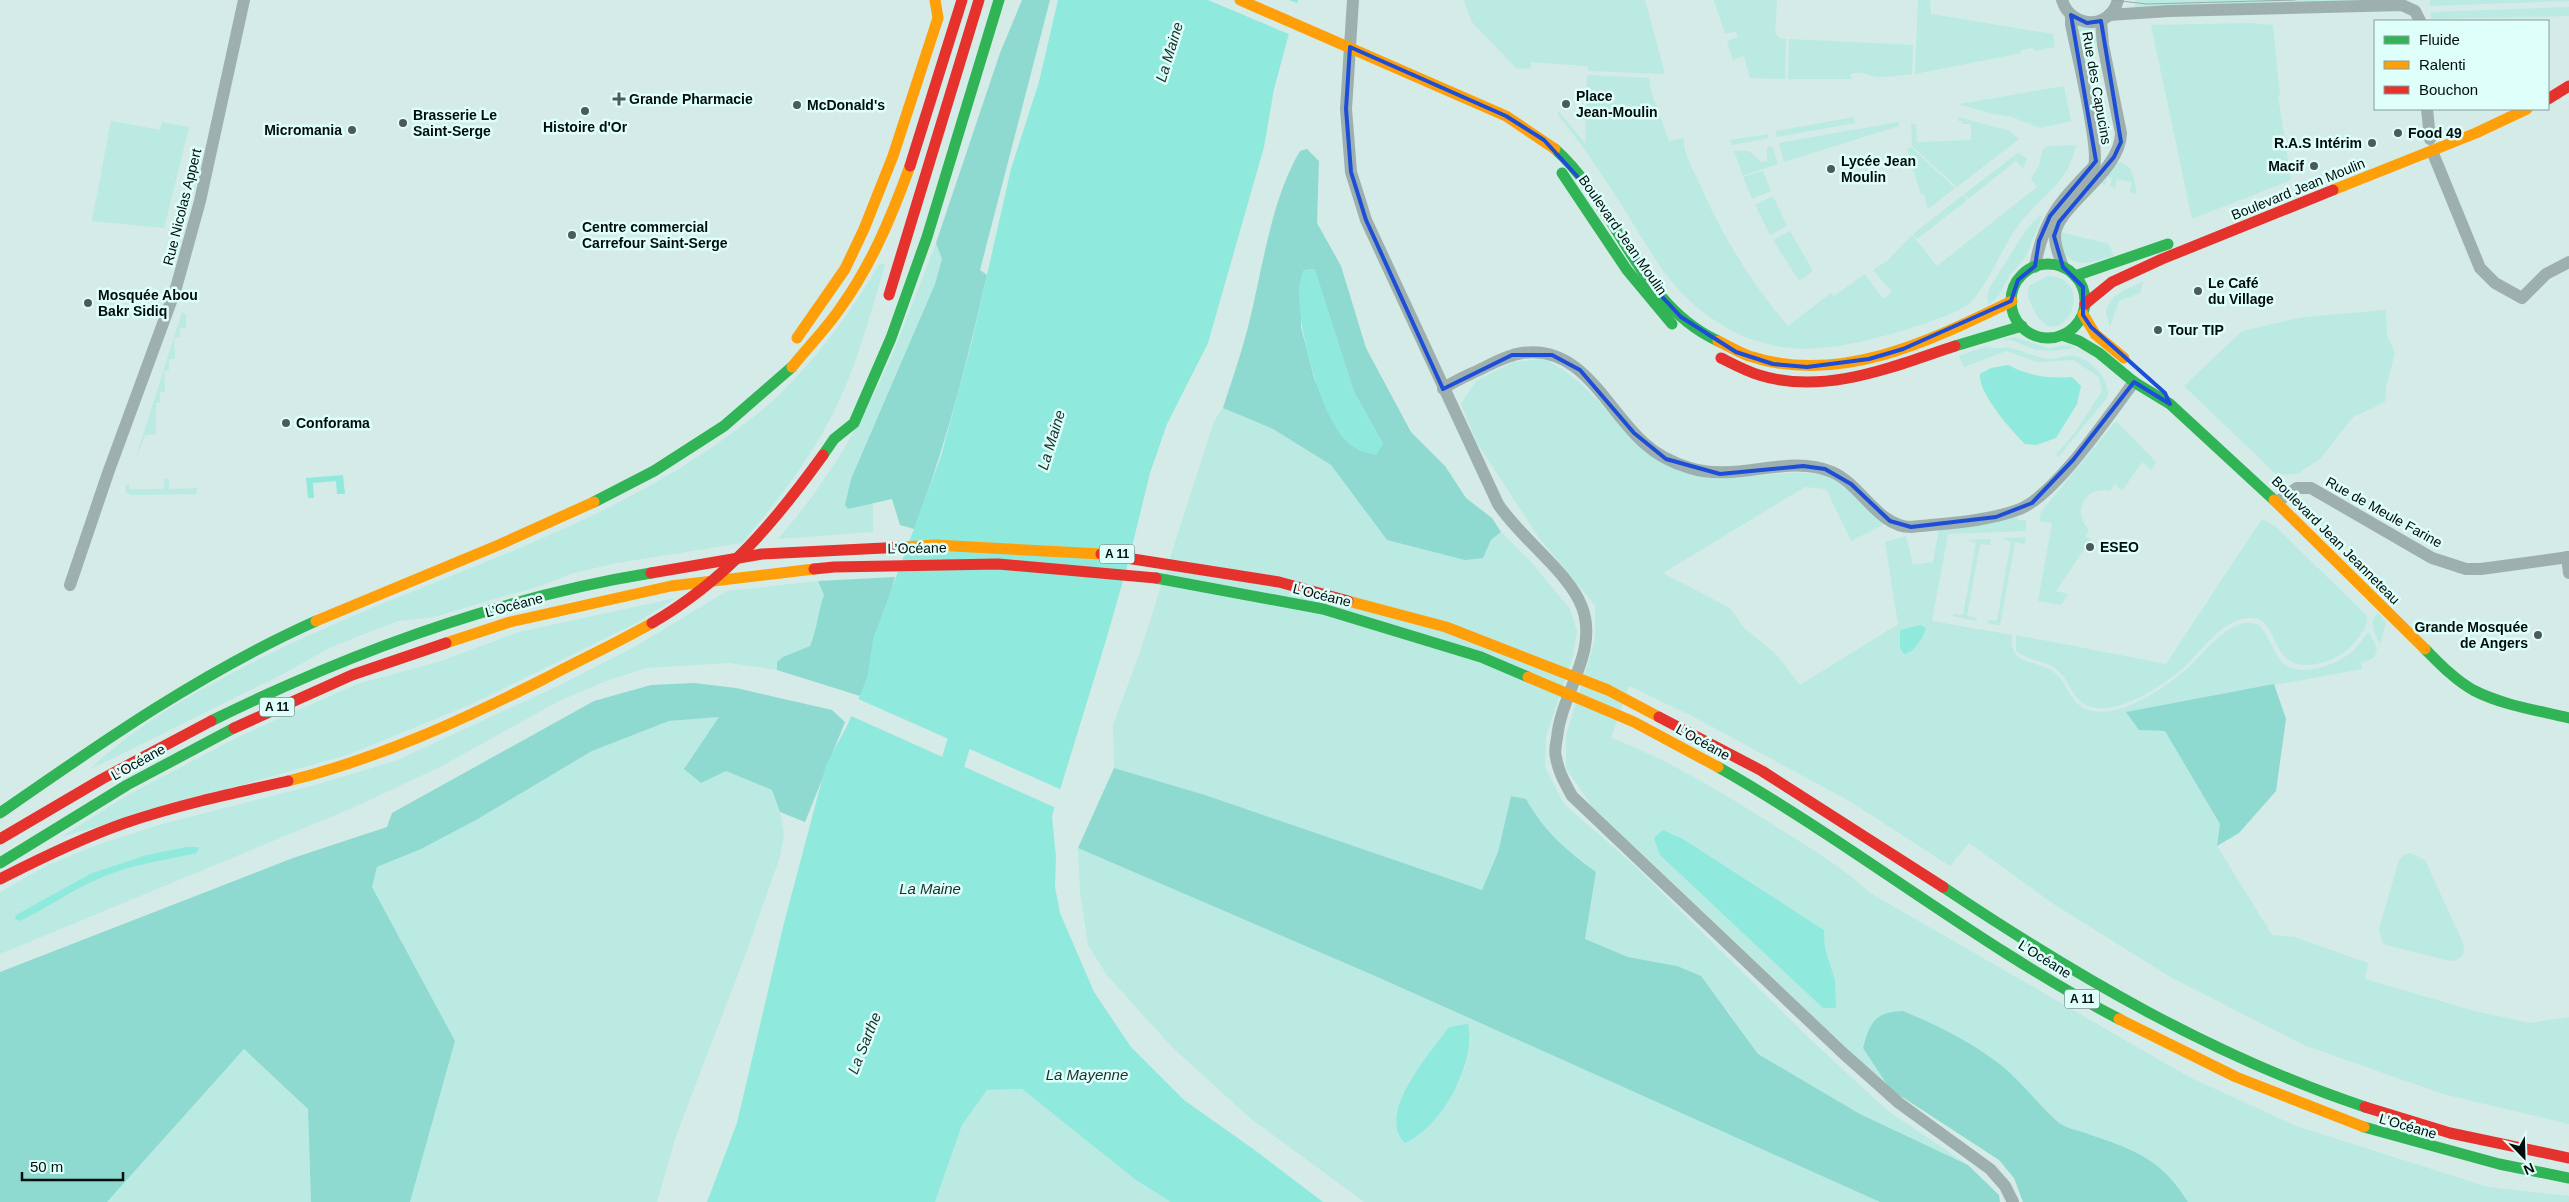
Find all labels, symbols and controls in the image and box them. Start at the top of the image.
water label: La Maine [1152,20,1186,84]
legend [2374,20,2549,110]
street label: Rue des Capucins [2079,30,2115,146]
text: Fluide [2419,31,2460,48]
text: Ralenti [2419,56,2466,73]
text: Bouchon [2419,81,2478,98]
place label: Place Jean-Moulin [1576,88,1658,120]
place label: Grande Pharmacie [629,91,753,107]
marker: Grande Pharmacie [613,93,625,105]
place label: McDonald's [807,97,885,113]
marker: Place Jean-Moulin [1560,98,1572,110]
marker: McDonald's [791,99,803,111]
marker: Histoire d'Or [579,105,591,117]
place label: Brasserie Le Saint-Serge [413,107,497,139]
marker: Brasserie Le Saint-Serge [397,117,409,129]
place label: Histoire d'Or [543,119,628,135]
place label: Micromania [264,122,342,138]
marker: Micromania [346,124,358,136]
place label: Food 49 [2408,125,2462,141]
marker: Food 49 [2392,127,2404,139]
place label: R.A.S Intérim [2274,135,2362,151]
marker: R.A.S Intérim [2366,137,2378,149]
street label: Rue Nicolas Appert [160,147,204,267]
place label: Lycée Jean Moulin [1841,153,1916,185]
street label: Boulevard Jean Moulin [2229,155,2367,223]
place label: Macif [2268,158,2304,174]
marker: Macif [2308,160,2320,172]
marker: Lycée Jean Moulin [1825,163,1837,175]
street label: Boulevard Jean Moulin [1576,172,1670,298]
place label: Centre commercial Carrefour Saint-Serge [582,219,728,251]
marker: Centre commercial Carrefour Saint-Serge [566,229,578,241]
place label: Le Café du Village [2208,275,2274,307]
marker: Le Café du Village [2192,285,2204,297]
place label: Mosquée Abou Bakr Sidiq [98,287,198,319]
marker: Mosquée Abou Bakr Sidiq [82,297,94,309]
place label: Tour TIP [2168,322,2224,338]
marker: Tour TIP [2152,324,2164,336]
water label: La Maine [1034,408,1068,472]
place label: Conforama [296,415,370,431]
marker: Conforama [280,417,292,429]
street label: Boulevard Jean Jeanneteau [2269,473,2403,607]
street label: Rue de Meule Farine [2323,473,2445,551]
street label: L’Océane [887,539,947,557]
place label: ESEO [2100,539,2139,555]
marker: ESEO [2084,541,2096,553]
road number: A 11 [1100,544,1134,564]
street label: L’Océane [1291,580,1353,610]
street label: L’Océane [483,590,545,620]
place label: Grande Mosquée de Angers [2414,619,2528,651]
marker: Grande Mosquée de Angers [2532,629,2544,641]
road number: A 11 [260,698,294,716]
street label: L’Océane [1673,721,1733,763]
street label: L’Océane [108,741,168,783]
water label: La Maine [899,880,961,897]
street label: L’Océane [2016,937,2074,982]
road number: A 11 [2064,990,2100,1009]
water label: La Sarthe [844,1010,884,1076]
water label: La Mayenne [1046,1066,1128,1083]
street label: L’Océane [2377,1110,2439,1142]
north arrow [2499,1132,2549,1182]
scale bar [22,1150,124,1182]
text: 50 m [30,1158,63,1175]
text: N [2521,1160,2537,1178]

